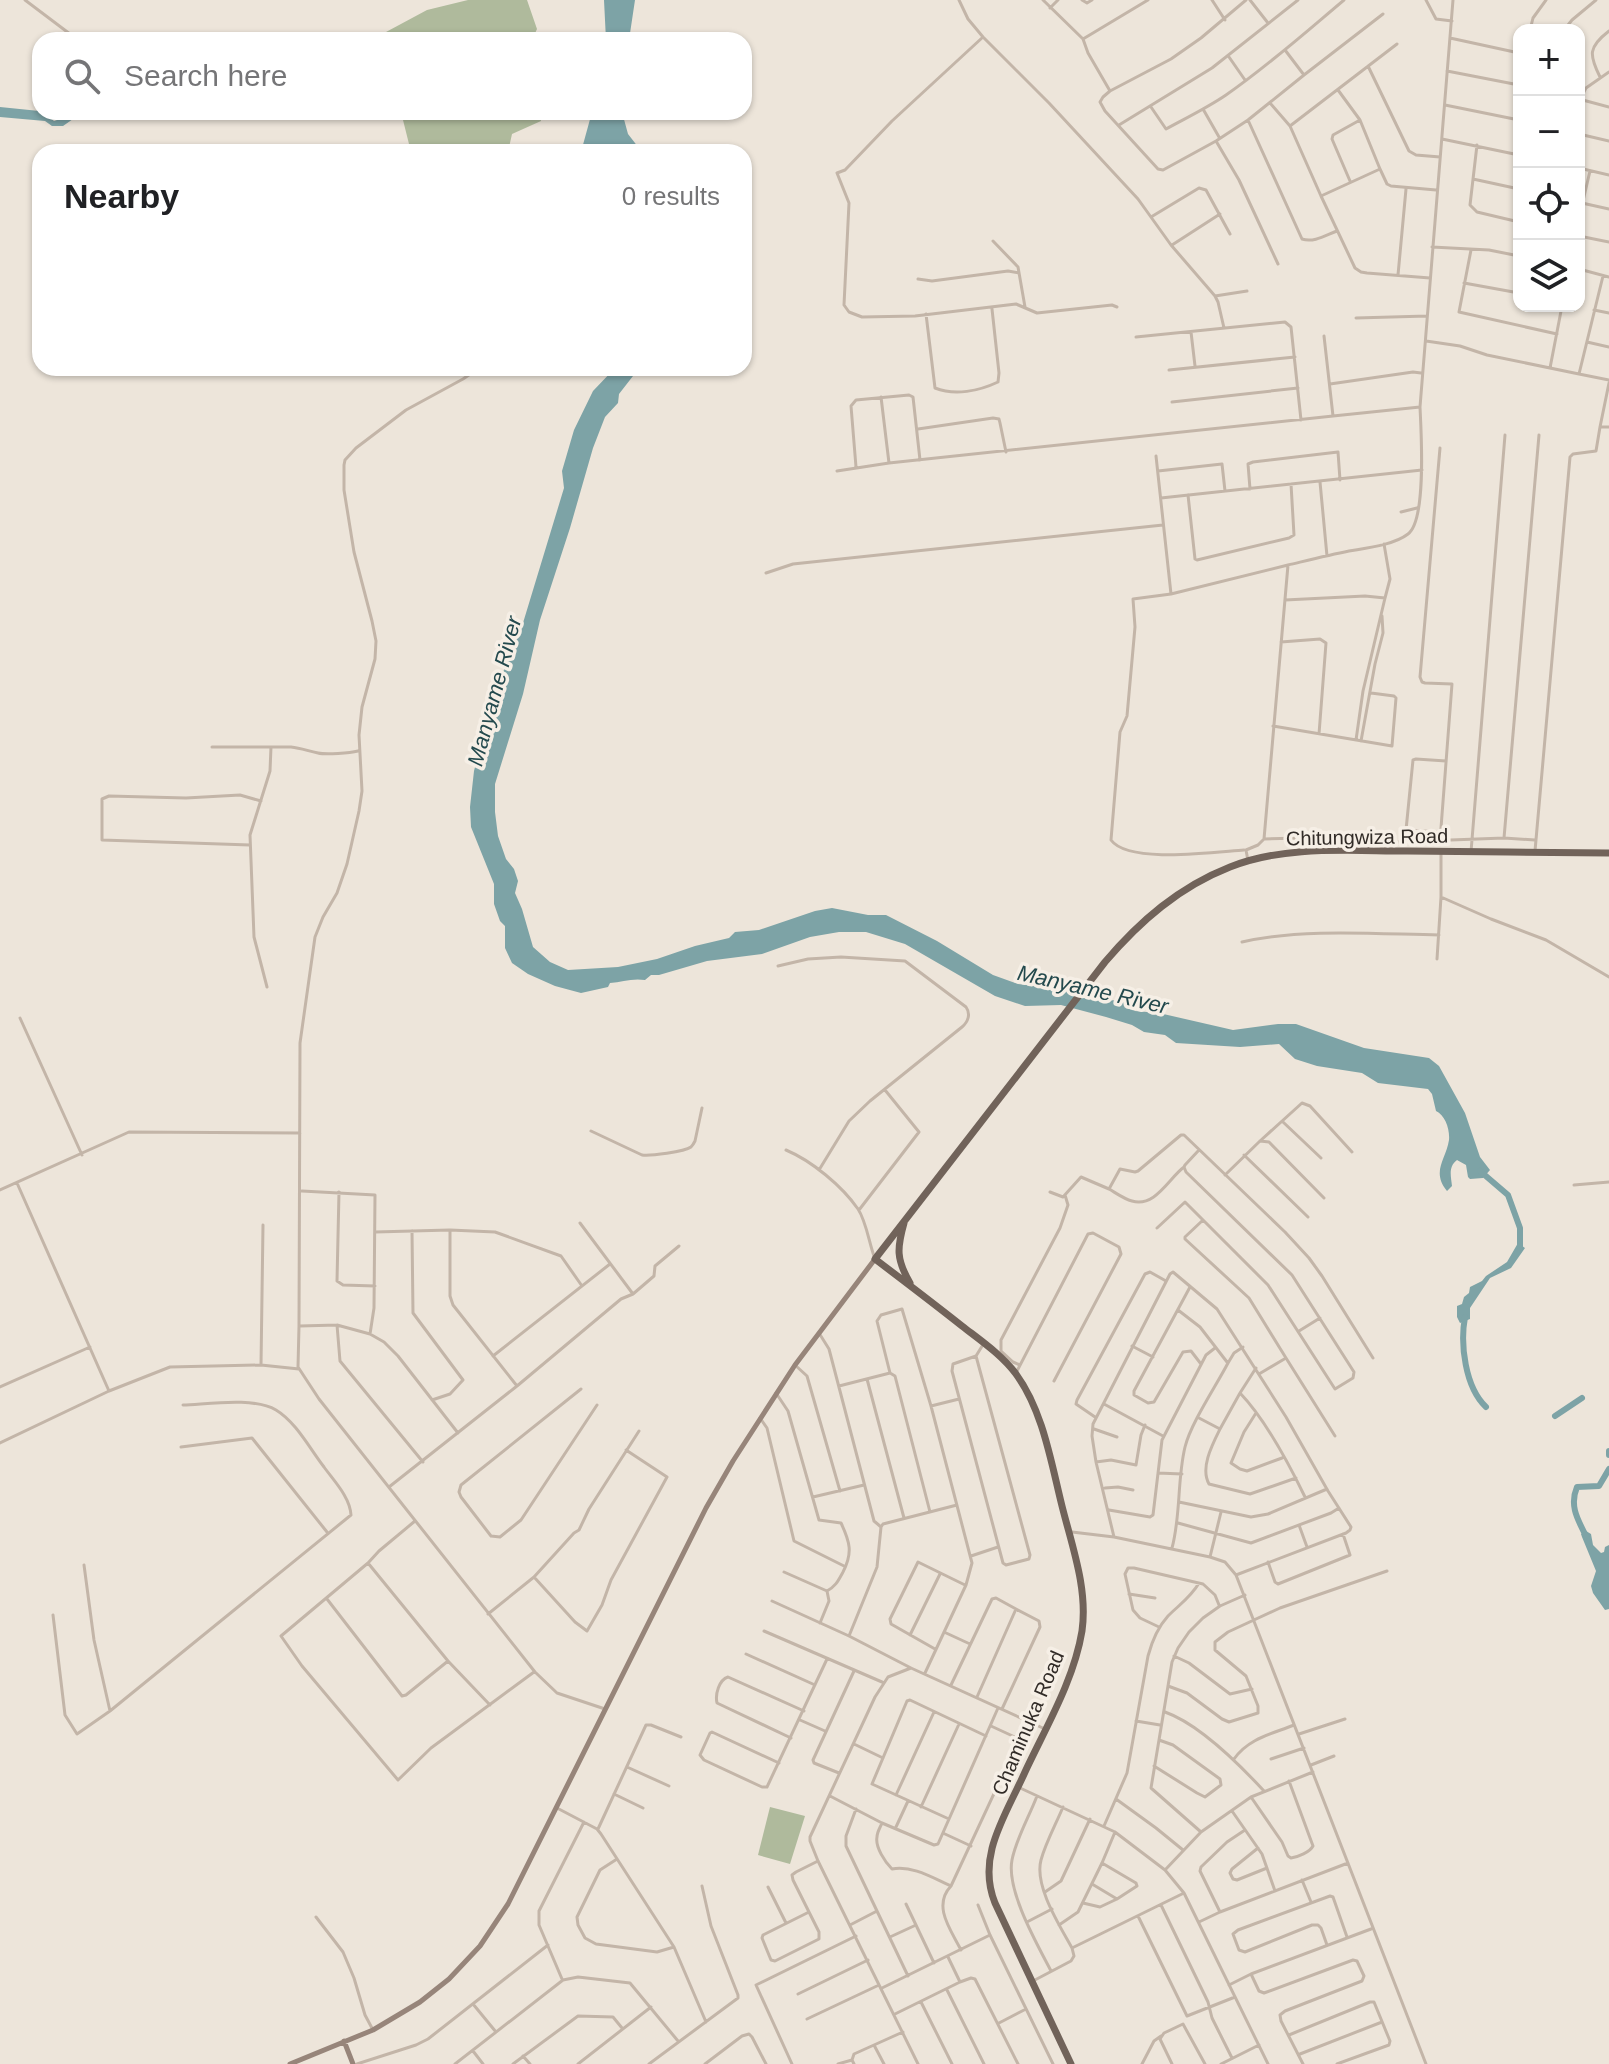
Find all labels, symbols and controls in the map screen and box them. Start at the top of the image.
map controls [1513,24,1585,312]
button: + [1513,24,1585,96]
search box [32,32,752,120]
icon: search [60,54,104,98]
text: Search here [124,59,287,92]
button: − [1513,96,1585,168]
button: locate [1513,168,1585,240]
text: Nearby [64,177,179,215]
text: 0 results [622,181,720,211]
button: layers [1513,240,1585,312]
water label: Manyame River [462,612,527,769]
street label: Chitungwiza Road [1286,825,1448,849]
water label: Manyame River [1015,960,1172,1019]
street label: Chaminuka Road [988,1648,1068,1798]

